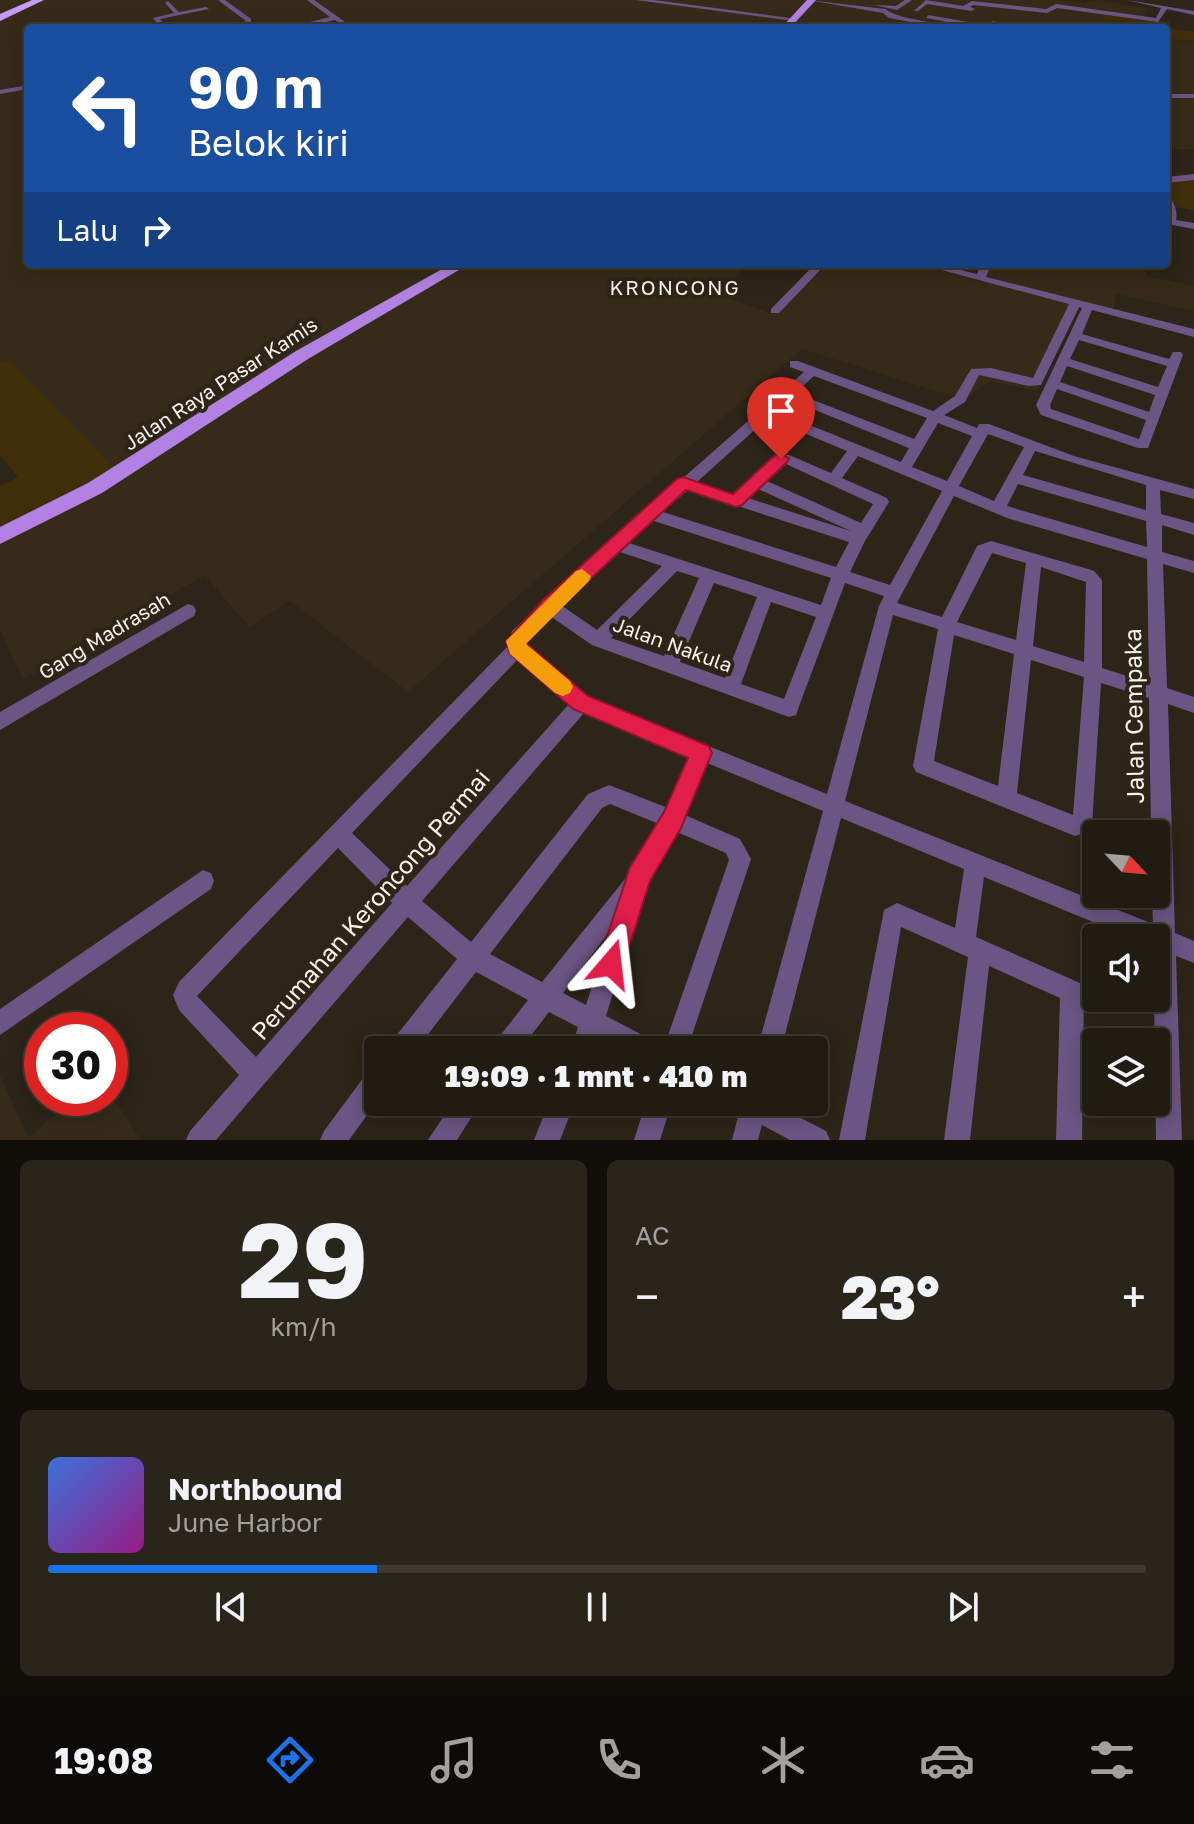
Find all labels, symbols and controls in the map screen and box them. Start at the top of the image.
text: 90 m [188,53,323,120]
icon: left [56,56,160,160]
text: Belok kiri [188,121,349,164]
icon: right [134,208,178,252]
text: Lalu [56,212,118,248]
district label: KRONCONG [609,275,741,299]
street label: Jalan Raya Pasar Kamis [119,311,321,455]
pin [747,377,815,459]
icon: arrive [759,389,803,433]
street label: Gang Madrasah [34,586,174,684]
street label: Jalan Nakula [610,611,736,677]
street label: Jalan Cempaka [1117,628,1149,804]
street label: Perumahan Keroncong Permai [245,763,495,1045]
north arrow [1082,820,1170,908]
map controls [1082,820,1170,1116]
position arrow [569,922,653,1006]
button: sound [1082,924,1170,1012]
speed limit sign: 30 [24,1012,128,1116]
button: layers [1082,1028,1170,1116]
text: 19:09 · 1 mnt · 410 m [445,1058,747,1094]
text: 29 [239,1196,368,1321]
text: AC [635,1220,670,1251]
text: 23° [841,1260,940,1332]
text: − [635,1270,659,1323]
text: + [1122,1270,1146,1323]
text: km/h [270,1311,337,1342]
text: Northbound [168,1471,342,1507]
text: June Harbor [168,1507,322,1538]
icon: previous [209,1585,253,1629]
icon: pause [575,1585,619,1629]
icon: next [941,1585,985,1629]
icon: directions [262,1732,318,1788]
icon: music [426,1732,482,1788]
icon: phone [591,1732,647,1788]
icon: climate [755,1732,811,1788]
icon: car [919,1732,975,1788]
icon: filters [1084,1732,1140,1788]
text: 19:08 [54,1739,154,1782]

